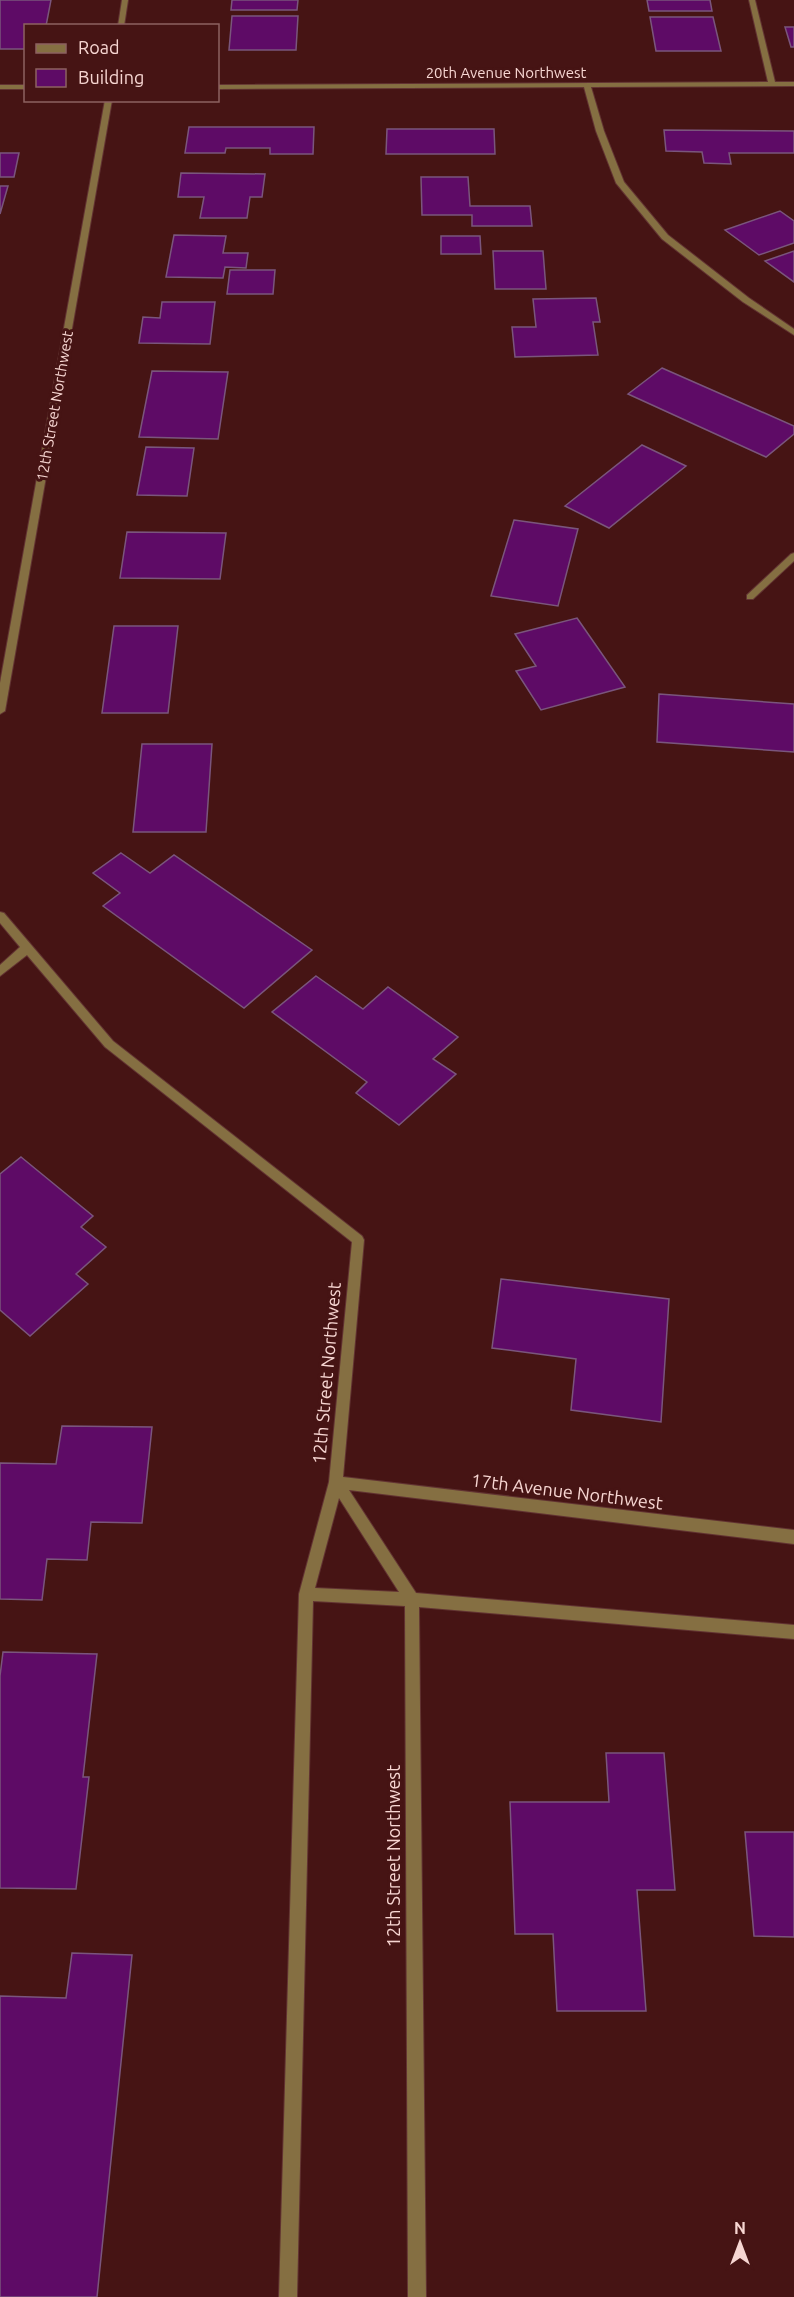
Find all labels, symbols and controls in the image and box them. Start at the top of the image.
legend [24,24,219,102]
text: Road [78,37,120,57]
street label: 20th Avenue Northwest [426,64,586,81]
text: Building [78,67,144,87]
street label: 12th Street Northwest [33,329,76,482]
street label: 12th Street Northwest [308,1281,344,1465]
street label: 17th Avenue Northwest [470,1469,664,1513]
street label: 12th Street Northwest [383,1765,403,1947]
north arrow [710,2213,770,2273]
text: N [734,2219,746,2237]

